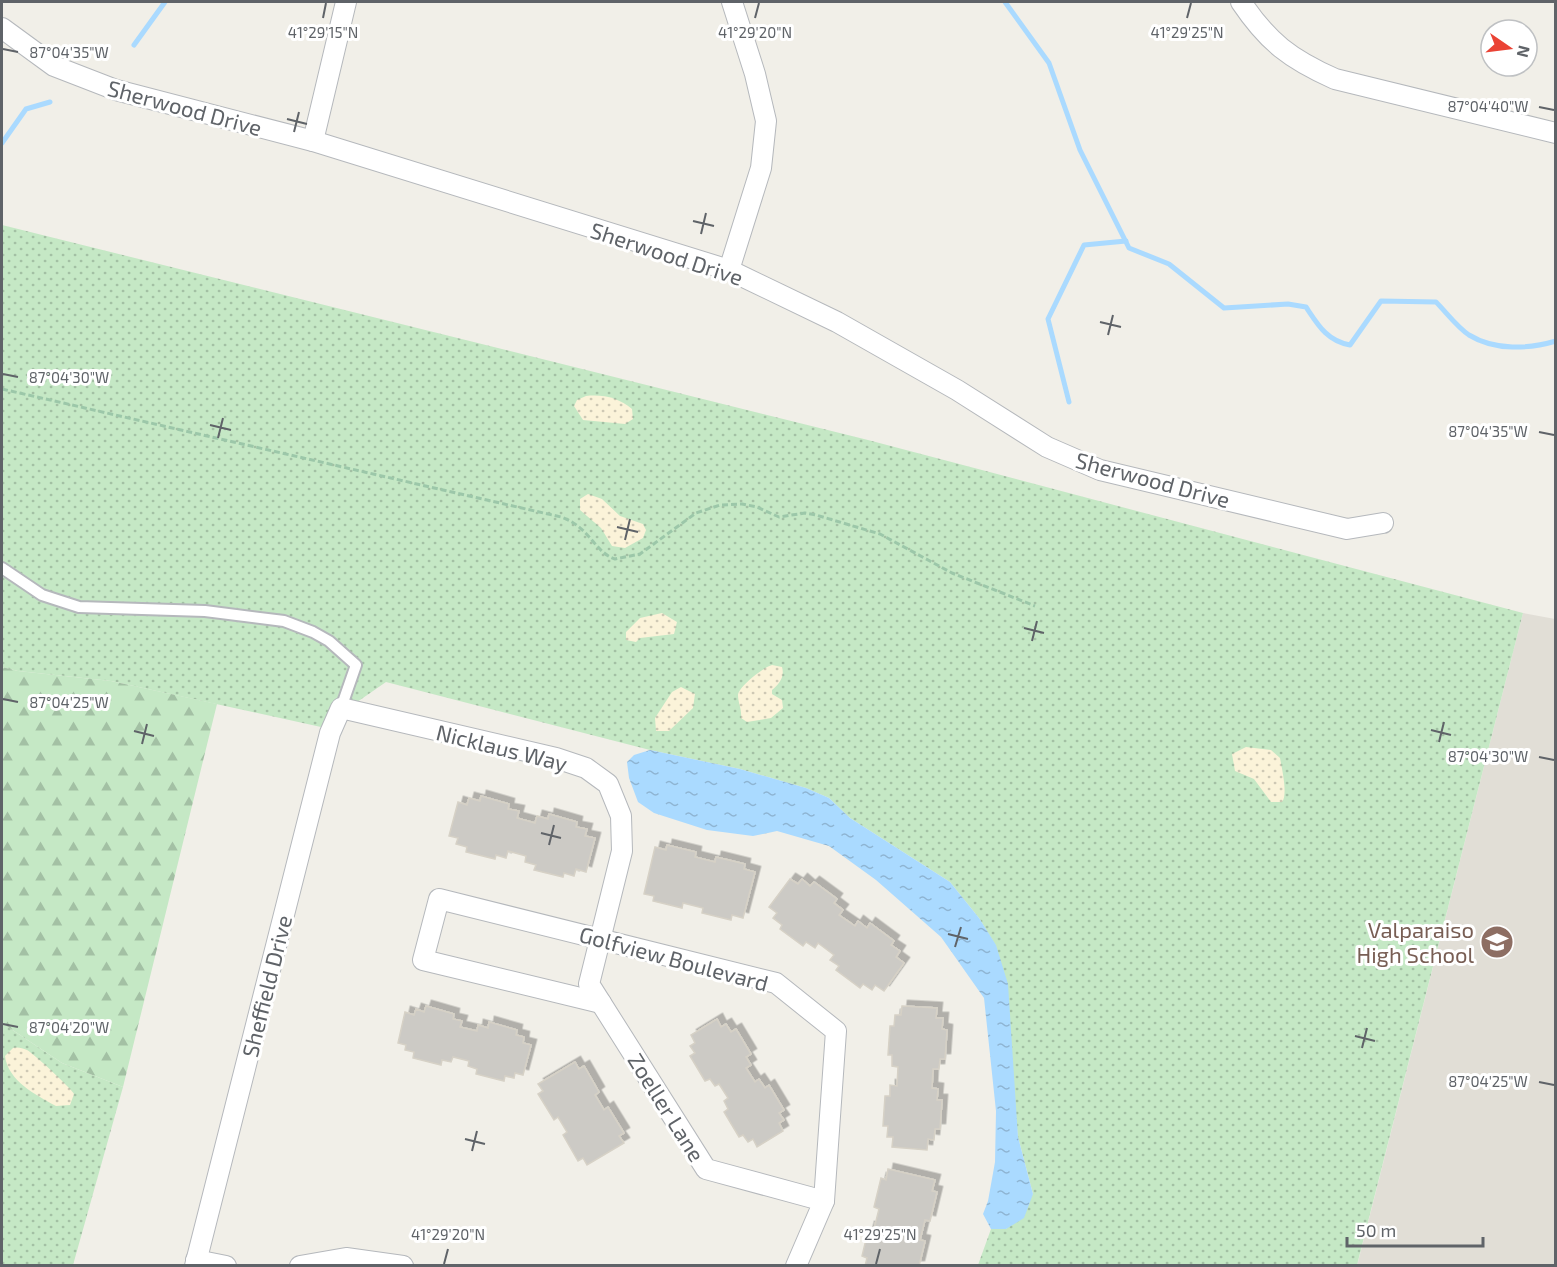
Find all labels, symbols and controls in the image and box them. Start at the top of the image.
north arrow [1479,18,1539,78]
text: 41°29'15"N [288,23,358,41]
text: 41°29'20"N [718,23,792,41]
text: 41°29'25"N [1150,23,1224,41]
text: 87°04'35"W [29,43,109,61]
text: N [1513,44,1535,60]
street label: Sherwood Drive [105,74,265,140]
text: 87°04'40"W [1447,97,1529,115]
street label: Sherwood Drive [588,216,746,290]
text: 87°04'30"W [29,368,109,386]
text: 87°04'35"W [1448,422,1528,440]
street label: Sherwood Drive [1073,446,1233,512]
text: 87°04'25"W [29,693,109,711]
street label: Nicklaus Way [434,718,571,776]
text: 87°04'30"W [1448,747,1528,765]
street label: Sheffield Drive [236,912,296,1060]
place label: Valparaiso High School [1356,916,1474,967]
street label: Golfview Boulevard [577,920,771,996]
school or university icon: Valparaiso High School [1479,924,1515,960]
text: 87°04'20"W [29,1018,109,1036]
street label: Zoeller Lane [623,1048,711,1166]
text: 87°04'25"W [1448,1072,1528,1090]
scale bar [1347,1210,1484,1248]
text: 50 m [1356,1219,1396,1241]
text: 41°29'20"N [411,1225,485,1243]
text: 41°29'25"N [843,1225,917,1243]

